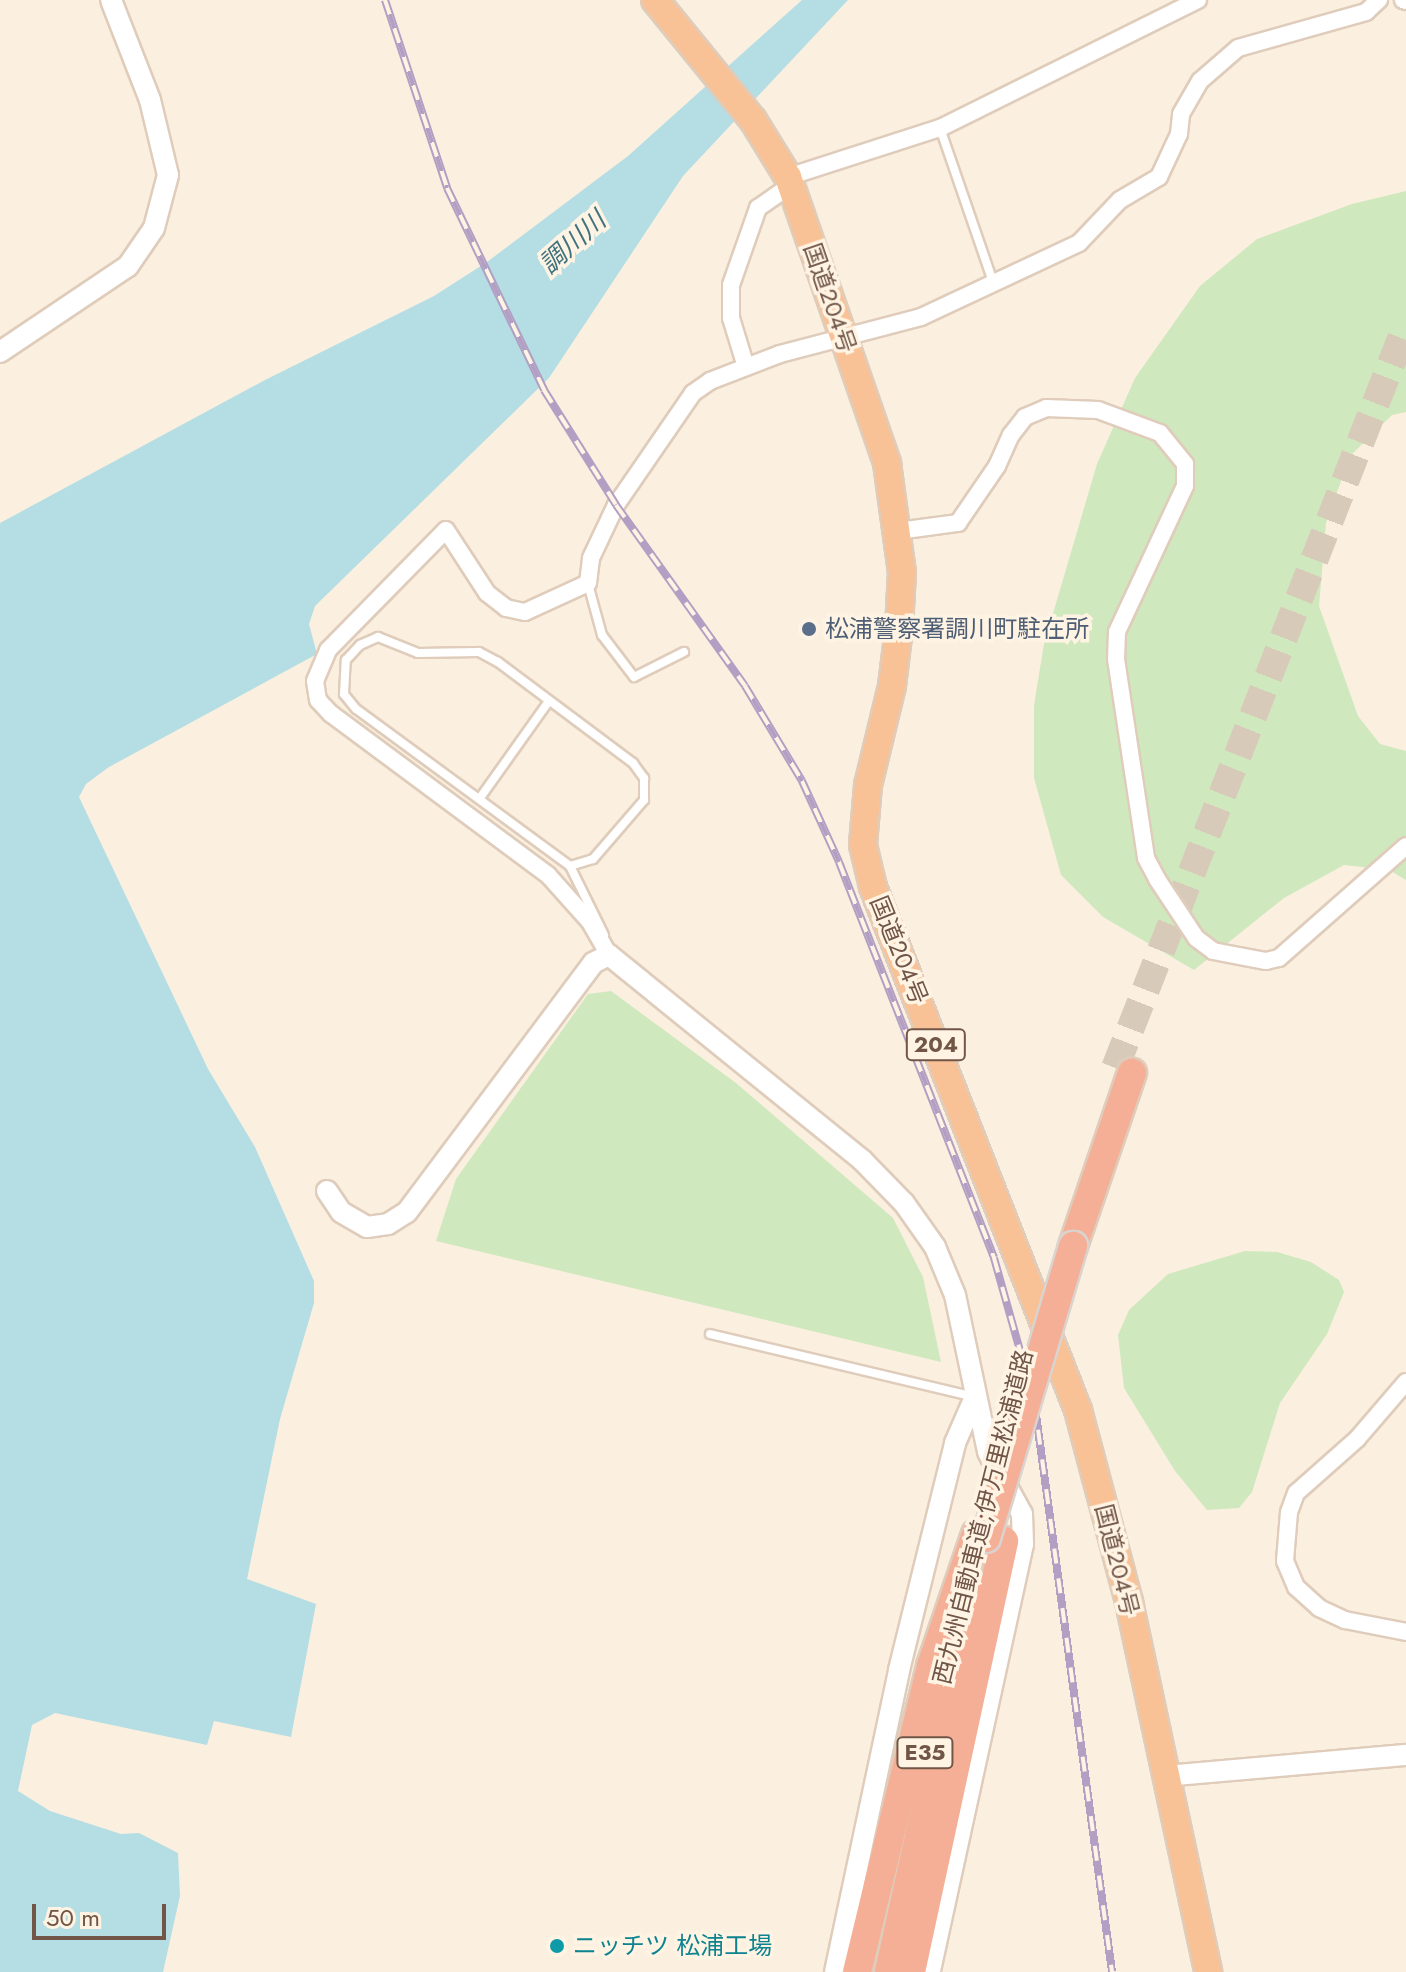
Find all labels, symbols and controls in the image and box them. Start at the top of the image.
water label: 調川川 [534,205,612,281]
street label: 国道204号 [798,239,862,357]
place label: 松浦警察署調川町駐在所 [825,615,1089,643]
marker: 松浦警察署調川町駐在所 [800,620,818,638]
street label: 国道204号 [864,892,934,1008]
road number: 204 [904,1027,968,1063]
street label: 西九州自動車道;伊万里松浦道路 [927,1347,1039,1687]
street label: 国道204号 [1089,1501,1145,1619]
road number: E35 [895,1735,955,1771]
scale bar [36,1888,170,1938]
text: 50 m [46,1900,100,1935]
place label: ニッチツ 松浦工場 [573,1932,772,1960]
marker: ニッチツ 松浦工場 [548,1937,566,1955]

